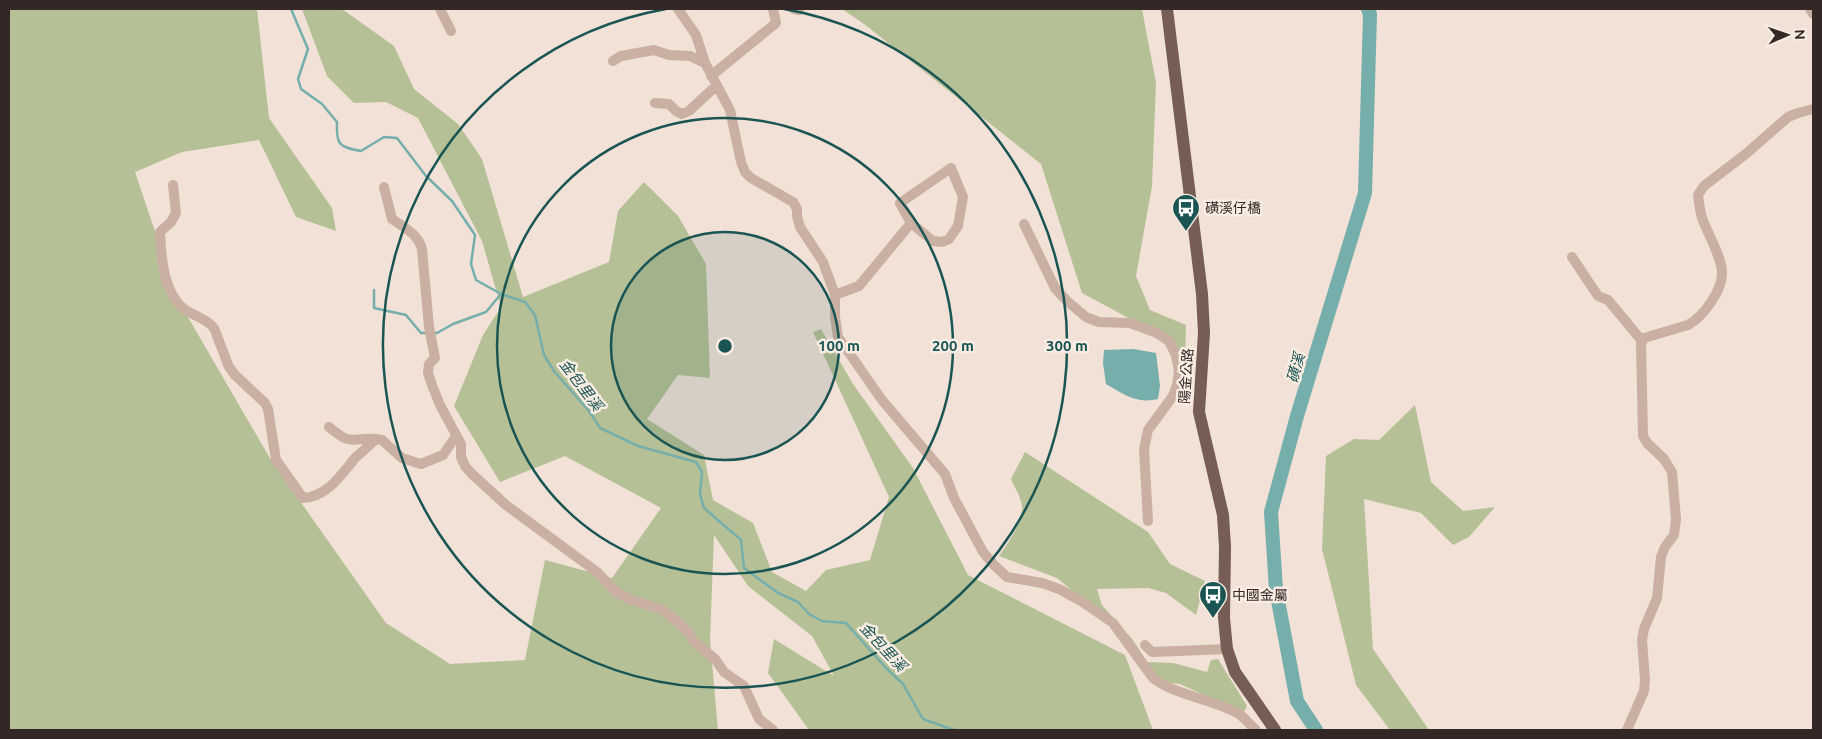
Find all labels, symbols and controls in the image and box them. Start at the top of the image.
north arrow [1762,10,1812,60]
text: N [1792,29,1808,40]
bus stop icon: 磺溪仔橋 [1171,193,1201,232]
place label: 磺溪仔橋 [1205,200,1261,216]
centre of rings [716,337,734,355]
text: 100 m [818,337,860,354]
text: 200 m [932,337,974,354]
text: 300 m [1046,337,1088,354]
street label: 陽金公路 [1176,348,1196,404]
water label: 磺溪 [1283,349,1308,385]
water label: 金包里溪 [557,356,607,415]
bus stop icon: 中國金屬 [1198,580,1228,619]
place label: 中國金屬 [1232,587,1288,603]
water label: 金包里溪 [857,619,911,676]

